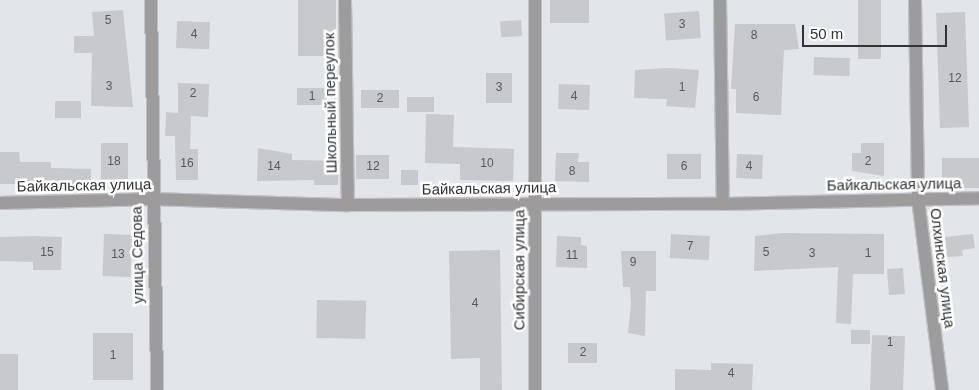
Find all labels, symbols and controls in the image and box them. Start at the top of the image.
house number: 5 [105,14,111,28]
scale bar [804,15,949,47]
house number: 3 [679,18,685,32]
text: 50 m [810,25,843,42]
house number: 4 [191,28,197,42]
house number: 8 [751,29,757,43]
street label: Школьный переулок [320,33,340,173]
house number: 12 [948,72,962,86]
house number: 3 [106,80,112,94]
house number: 3 [496,81,502,95]
house number: 1 [679,81,685,95]
house number: 2 [190,87,196,101]
house number: 1 [309,90,315,104]
house number: 4 [571,90,577,104]
house number: 6 [753,91,759,105]
house number: 2 [377,92,383,106]
house number: 18 [107,155,121,169]
house number: 2 [865,155,871,169]
house number: 16 [180,157,194,171]
house number: 10 [480,157,494,171]
house number: 14 [267,160,281,174]
house number: 12 [366,160,380,174]
house number: 6 [681,160,687,174]
house number: 4 [746,160,752,174]
house number: 8 [569,165,575,179]
street label: Байкальская улица [827,174,961,194]
street label: Байкальская улица [17,175,151,195]
street label: Байкальская улица [422,178,556,198]
street label: улица Седова [127,206,147,304]
street label: Олхинская улица [927,207,959,329]
street label: Сибирская улица [510,210,528,330]
house number: 7 [687,240,693,254]
house number: 15 [40,246,54,260]
house number: 5 [763,246,769,260]
house number: 3 [809,247,815,261]
house number: 1 [865,247,871,261]
house number: 13 [111,248,125,262]
house number: 11 [566,249,578,263]
house number: 9 [630,256,636,270]
house number: 4 [472,297,478,311]
house number: 1 [887,336,893,350]
house number: 2 [580,346,586,360]
house number: 1 [110,349,116,363]
house number: 4 [728,367,734,381]

